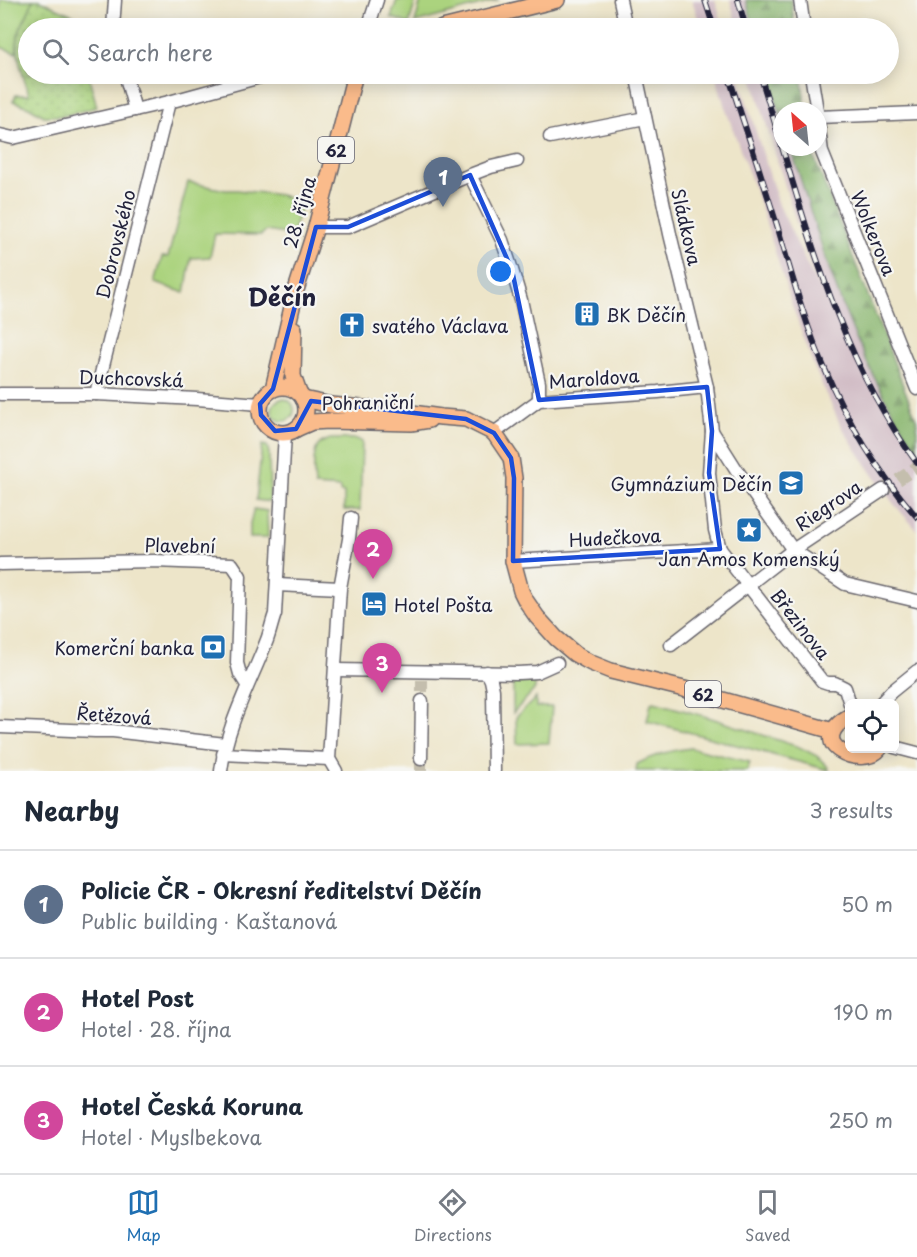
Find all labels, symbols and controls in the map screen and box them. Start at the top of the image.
search box [18,18,899,84]
icon: search [39,35,72,68]
text: Search here [87,35,213,68]
north arrow [773,102,827,156]
road number: 62 [318,137,354,163]
pin: 1 [424,158,462,207]
street label: 28. října [276,172,322,251]
street label: Sládkova [665,186,709,268]
street label: Wolkerova [845,186,903,280]
street label: Dobrovského [88,187,142,301]
your location [486,257,515,286]
district label: Děčín [248,278,316,314]
building icon: BK Děčín [572,299,602,329]
place label: BK Děčín [606,301,686,328]
church icon: svatého Václava [337,310,367,340]
place label: svatého Václava [372,312,509,339]
street label: Maroldova [548,361,640,395]
street label: Duchcovská [78,363,185,393]
street label: Pohraniční [321,388,415,416]
school or university icon: Gymnázium Děčín [776,468,806,498]
place label: Gymnázium Děčín [610,470,772,497]
street label: Riegrova [789,473,867,537]
place icon: Jan Amos Komenský [734,515,764,545]
street label: Hudečkova [568,521,662,553]
pin: 2 [354,530,392,579]
street label: Plavební [144,531,216,559]
place label: Jan Amos Komenský [658,545,840,572]
street label: Březinova [765,583,837,665]
hotel icon: Hotel Pošta [359,589,389,619]
place label: Hotel Pošta [394,591,493,618]
bank icon: Komerční banka [198,632,228,662]
place label: Komerční banka [54,634,195,661]
pin: 3 [362,644,401,693]
road number: 62 [685,681,721,707]
street label: Řetězová [76,699,152,731]
map controls [845,699,899,753]
button: locate [845,699,899,753]
text: Nearby [24,791,119,830]
text: 3 results [810,795,893,825]
text: Policie ČR - Okresní ředitelství Děčín [81,873,482,906]
text: 1 [39,889,48,919]
text: 50 m [841,889,893,919]
text: Public building · Kaštanová [81,906,337,936]
text: Hotel Post [81,981,194,1014]
text: 2 [36,997,51,1027]
text: 190 m [834,997,893,1027]
text: Hotel · 28. října [81,1014,231,1044]
text: Hotel Česká Koruna [81,1089,303,1122]
text: 3 [37,1105,50,1135]
text: 250 m [829,1105,893,1135]
text: Hotel · Myslbekova [81,1122,262,1152]
tab: Map [127,1186,161,1246]
tab: Directions [414,1186,492,1246]
tab: Saved [745,1186,790,1246]

